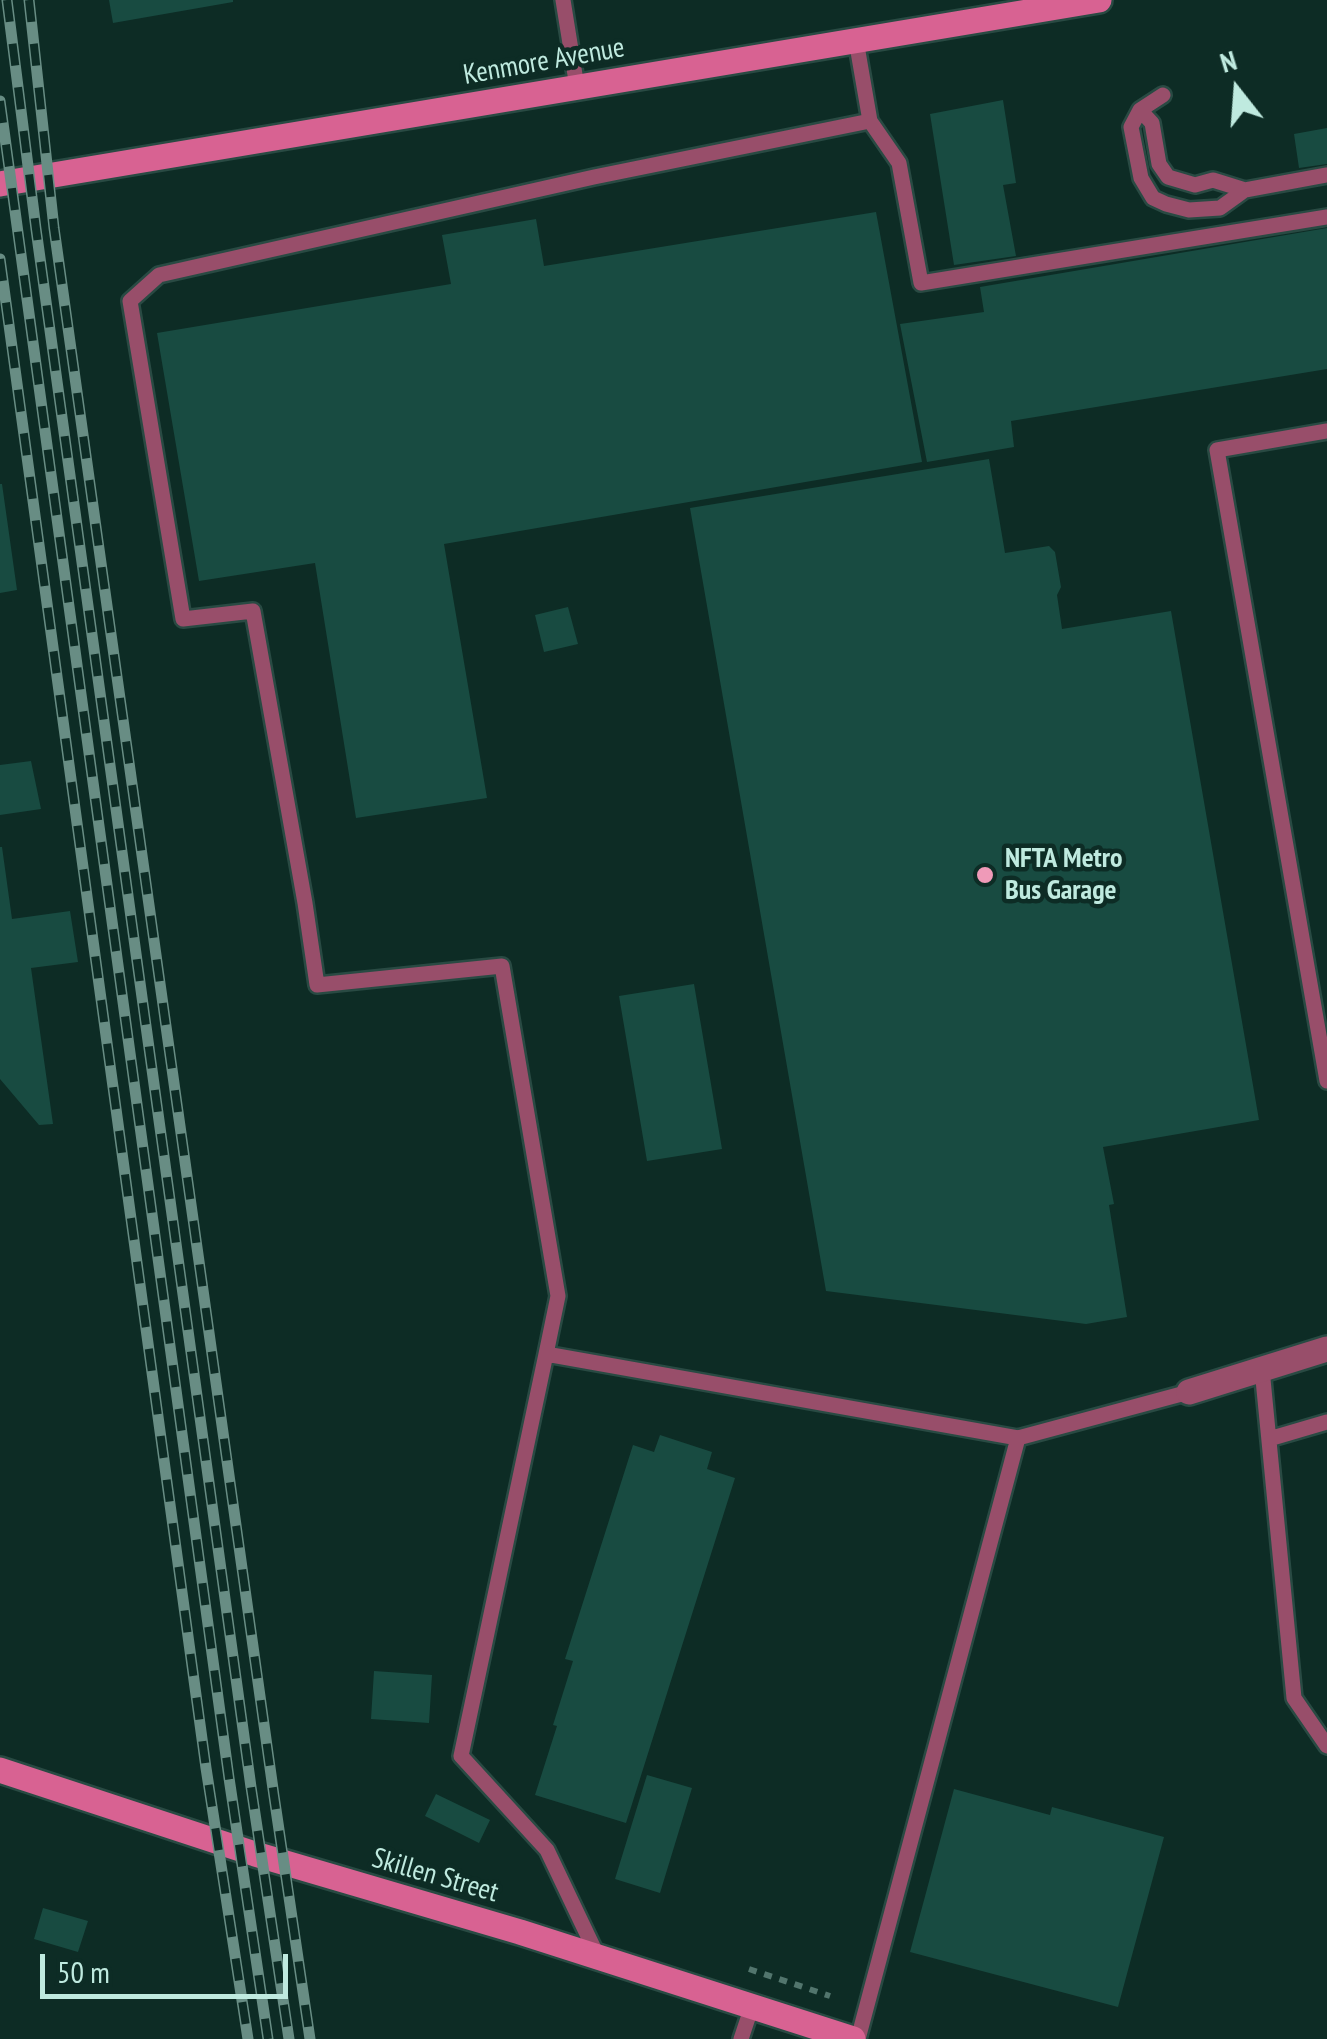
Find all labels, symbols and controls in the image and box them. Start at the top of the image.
street label: Kenmore Avenue [461,31,627,93]
north arrow [1187,40,1287,140]
text: N [1215,41,1241,81]
place label: NFTA Metro Bus Garage [1005,842,1122,908]
marker: NFTA Metro Bus Garage [974,864,996,886]
street label: Skillen Street [368,1842,502,1910]
scale bar [45,1934,292,1996]
text: 50 m [57,1952,110,1991]

